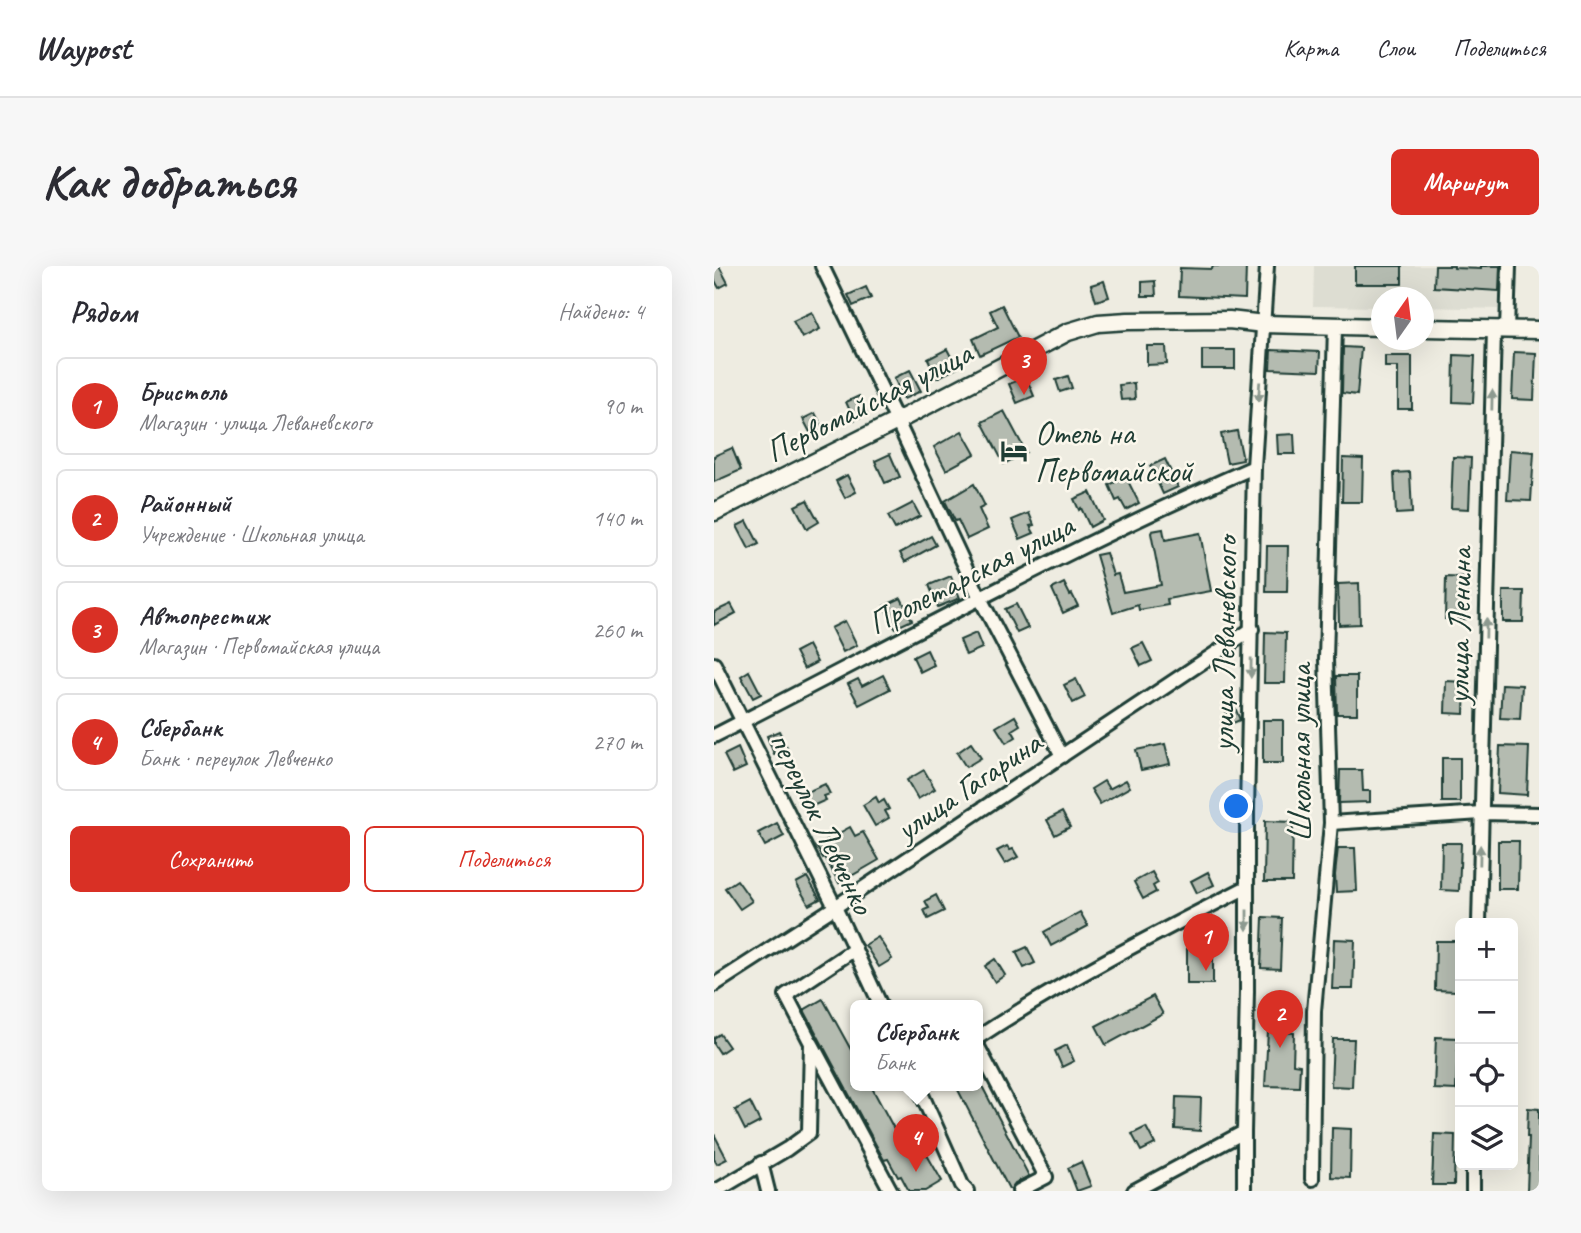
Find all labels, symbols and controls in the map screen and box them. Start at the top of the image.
text: Waypost [35,27,131,69]
text: Карта [1284,33,1338,63]
text: Слои [1376,33,1415,63]
text: Поделиться [1453,33,1546,63]
button: Маршрут [1391,149,1539,215]
text: Как добраться [42,151,295,213]
north arrow [1371,287,1434,350]
text: Рядом [70,293,137,331]
text: Найдено: 4 [558,297,644,326]
street label: Первомайская улица [758,331,980,472]
pin: 3 [1001,337,1047,395]
text: Бристоль [139,375,226,408]
one-way arrow [1253,381,1264,403]
one-way arrow [1486,389,1498,411]
text: 1 [90,392,100,421]
text: 90 m [603,392,642,421]
text: Магазин · улица Леваневского [139,408,372,437]
place label: Отель на Первомайской [1035,412,1195,492]
hotel icon: Отель на Первомайской [999,436,1029,466]
text: Районный [139,487,231,520]
street label: Пролетарская улица [860,503,1082,644]
text: 2 [90,504,100,533]
text: 140 m [593,504,642,533]
text: Учреждение · Школьная улица [139,520,364,549]
street label: улица Леваневского [1201,533,1247,754]
street label: улица Ленина [1437,545,1481,707]
text: Автопрестиж [139,599,269,632]
text: 3 [90,616,100,645]
text: 260 m [593,616,642,645]
one-way arrow [1480,616,1492,638]
text: Магазин · Первомайская улица [139,632,379,661]
one-way arrow [1245,657,1257,679]
street label: Школьная улица [1279,662,1321,842]
text: Сбербанк [139,711,222,744]
street label: улица Гагарина [886,720,1052,851]
street label: переулок Левченко [760,724,885,923]
text: 4 [90,728,100,757]
text: 270 m [593,728,642,757]
text: Банк · переулок Левченко [139,744,332,773]
your location [1219,789,1253,823]
button: Сохранить [70,826,350,892]
button: Поделиться [364,826,644,892]
one-way arrow [1475,844,1486,866]
one-way arrow [1241,909,1253,931]
pin: 1 [1183,913,1229,971]
map controls [1455,918,1518,1170]
button: + [1455,918,1518,981]
button: − [1455,981,1518,1044]
pin: 2 [1257,990,1303,1048]
popup [850,1000,983,1091]
text: Сбербанк [875,1015,958,1048]
button: locate [1455,1044,1518,1107]
text: Банк [875,1048,915,1077]
button: layers [1455,1107,1518,1170]
pin: 4 [893,1114,939,1172]

